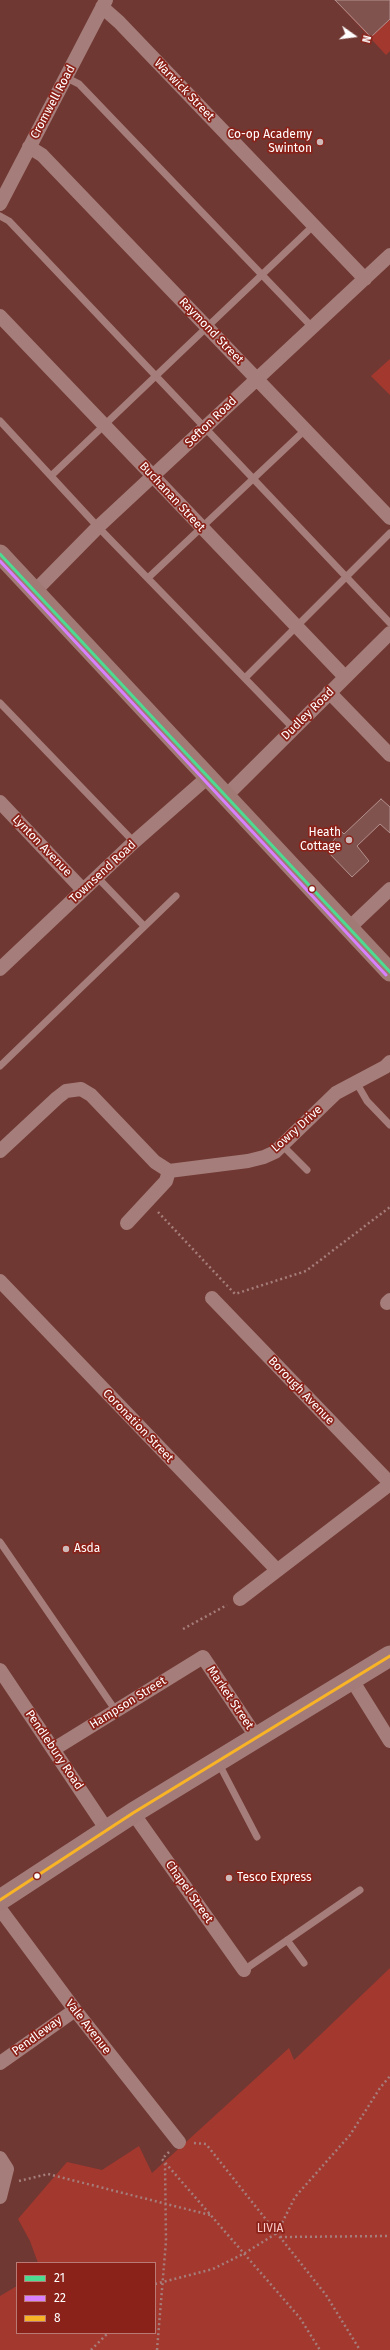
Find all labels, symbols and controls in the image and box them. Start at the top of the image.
north arrow [334,16,374,56]
text: N [359,34,373,44]
street label: Warwick Street [151,56,217,124]
street label: Cromwell Road [28,63,78,141]
place label: Co-op Academy Swinton [228,128,312,156]
marker: Co-op Academy Swinton [315,137,325,147]
street label: Raymond Street [176,295,246,367]
street label: Sefton Road [182,394,240,450]
street label: Buchanan Street [136,459,208,535]
street label: Dudley Road [279,685,337,743]
street label: Lynton Avenue [9,812,75,880]
place label: Heath Cottage [300,826,341,854]
marker: Heath Cottage [344,835,354,845]
street label: Townsend Road [67,838,139,906]
unlabelled marker [307,884,317,894]
street label: Lowry Drive [269,1103,325,1155]
street label: Borough Avenue [265,1354,337,1428]
street label: Coronation Street [100,1387,176,1465]
place label: Asda [74,1542,100,1556]
marker: Asda [61,1544,71,1554]
street label: Market Street [204,1664,256,1732]
street label: Hampson Street [87,1674,169,1732]
street label: Pendlebury Road [22,1707,86,1793]
street label: Chapel Street [162,1858,216,1926]
unlabelled marker [32,1871,42,1881]
place label: Tesco Express [237,1871,312,1885]
marker: Tesco Express [224,1873,234,1883]
street label: Vale Avenue [62,1997,114,2057]
street label: Pendleway [9,2013,65,2059]
park label: LIVIA [257,2222,283,2236]
legend [16,2262,156,2334]
text: 21 [54,2271,65,2285]
text: 22 [54,2291,66,2305]
text: 8 [54,2311,61,2325]

